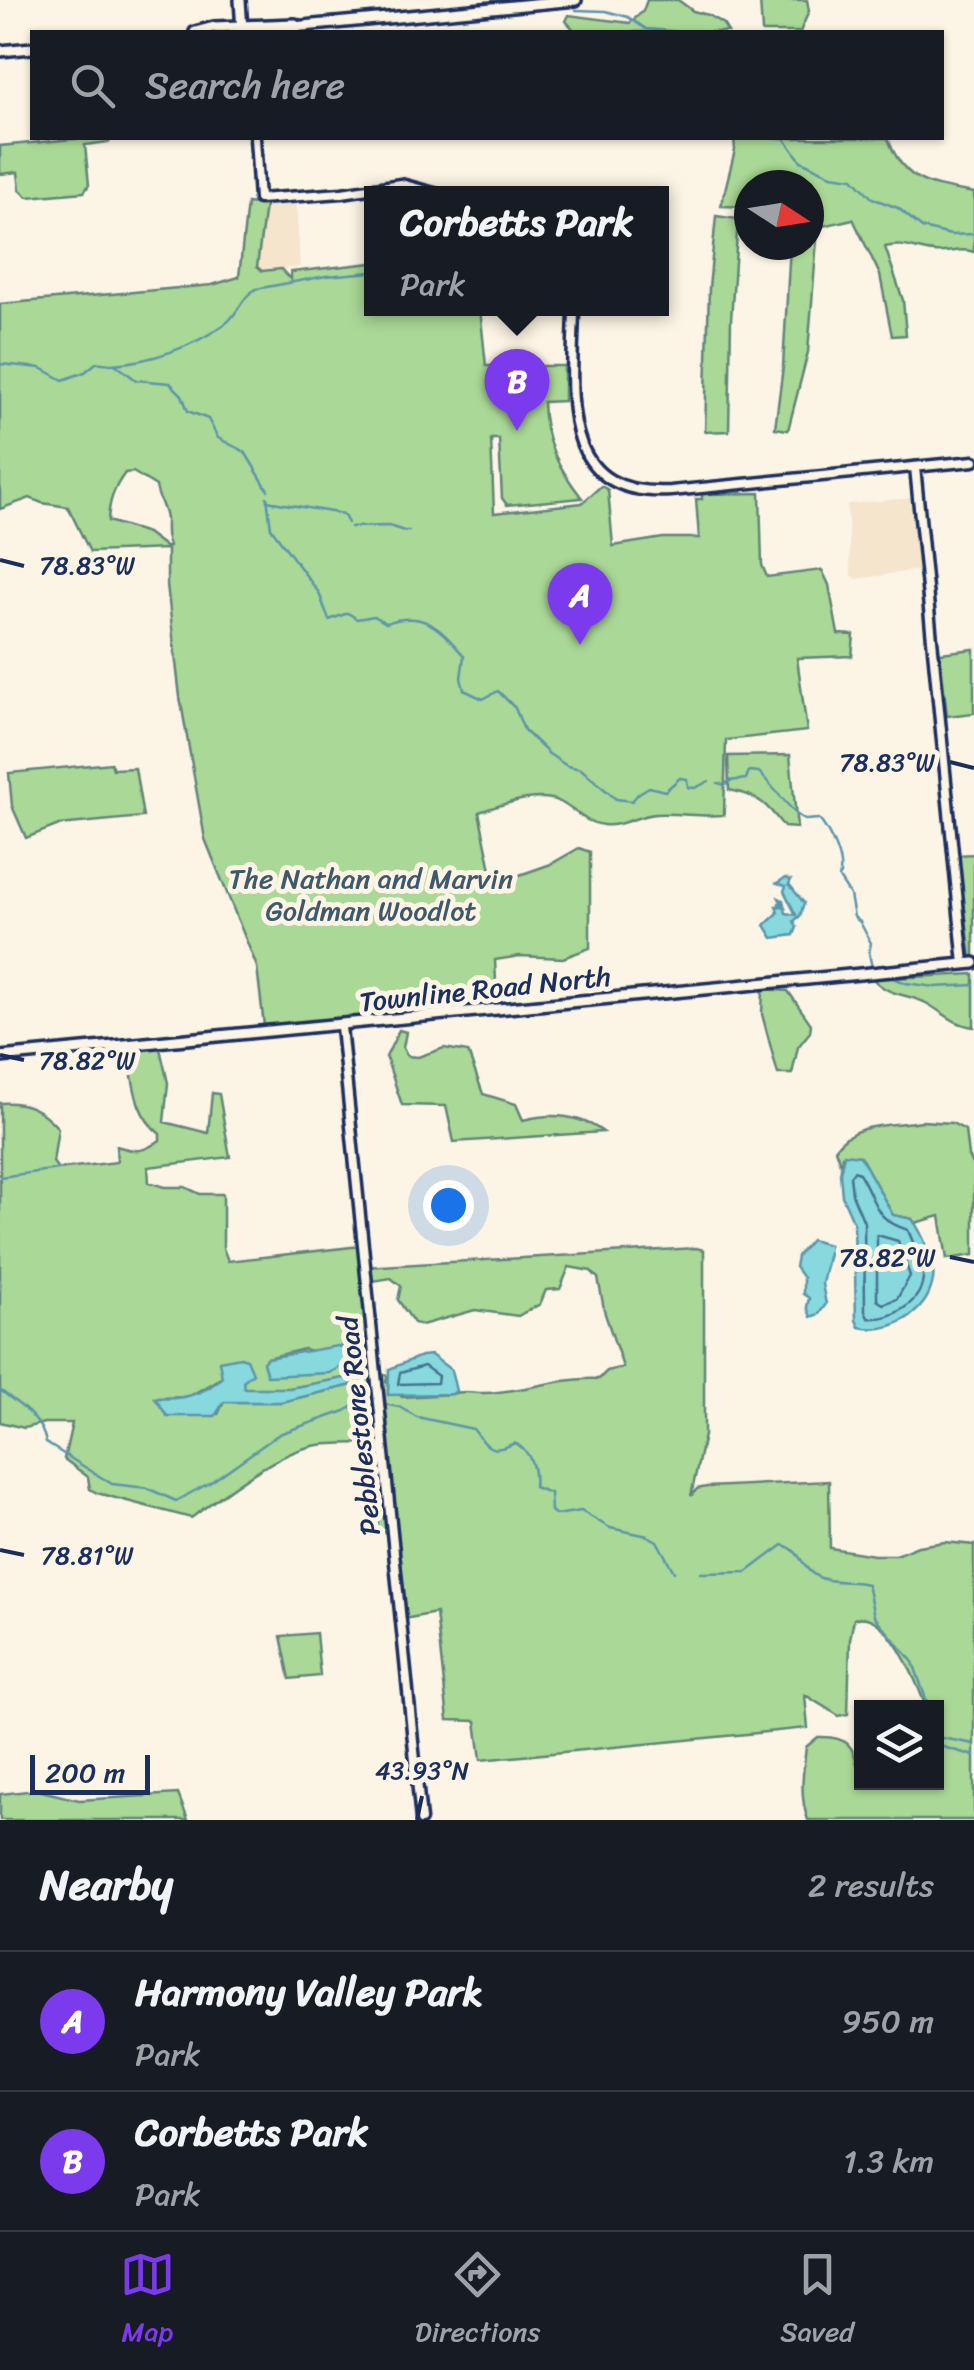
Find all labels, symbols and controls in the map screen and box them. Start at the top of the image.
search box [30,30,944,140]
text: Search here [145,52,345,119]
icon: search [65,58,120,113]
north arrow [734,170,824,260]
popup [364,186,669,316]
text: Corbetts Park [400,189,633,256]
text: Park [400,256,466,313]
pin: B [484,348,550,431]
text: 78.83°W [39,543,136,588]
pin: A [548,562,612,645]
text: 78.83°W [839,740,936,785]
park label: The Nathan and Marvin Goldman Woodlot [229,854,513,935]
street label: Townline Road North [357,951,613,1027]
text: 78.82°W [39,1038,136,1083]
your location [423,1180,474,1231]
text: 78.82°W [839,1235,936,1280]
street label: Pebblestone Road [323,1312,395,1538]
text: 78.81°W [41,1533,134,1578]
map controls [854,1700,944,1790]
button: layers [854,1700,944,1790]
text: 200 m [45,1748,125,1797]
text: 43.93°N [375,1748,470,1793]
scale bar [30,1750,150,1794]
text: Nearby [40,1848,173,1922]
text: 2 results [808,1857,934,1914]
text: Harmony Valley Park [135,1959,483,2026]
text: A [62,1993,83,2050]
text: 950 m [842,1993,934,2050]
text: Park [135,2026,201,2083]
text: Corbetts Park [135,2099,368,2166]
text: B [62,2133,83,2190]
text: 1.3 km [843,2133,934,2190]
text: Park [135,2166,201,2223]
tab: Map [120,2247,175,2356]
tab: Directions [415,2247,540,2356]
tab: Saved [780,2247,854,2356]

